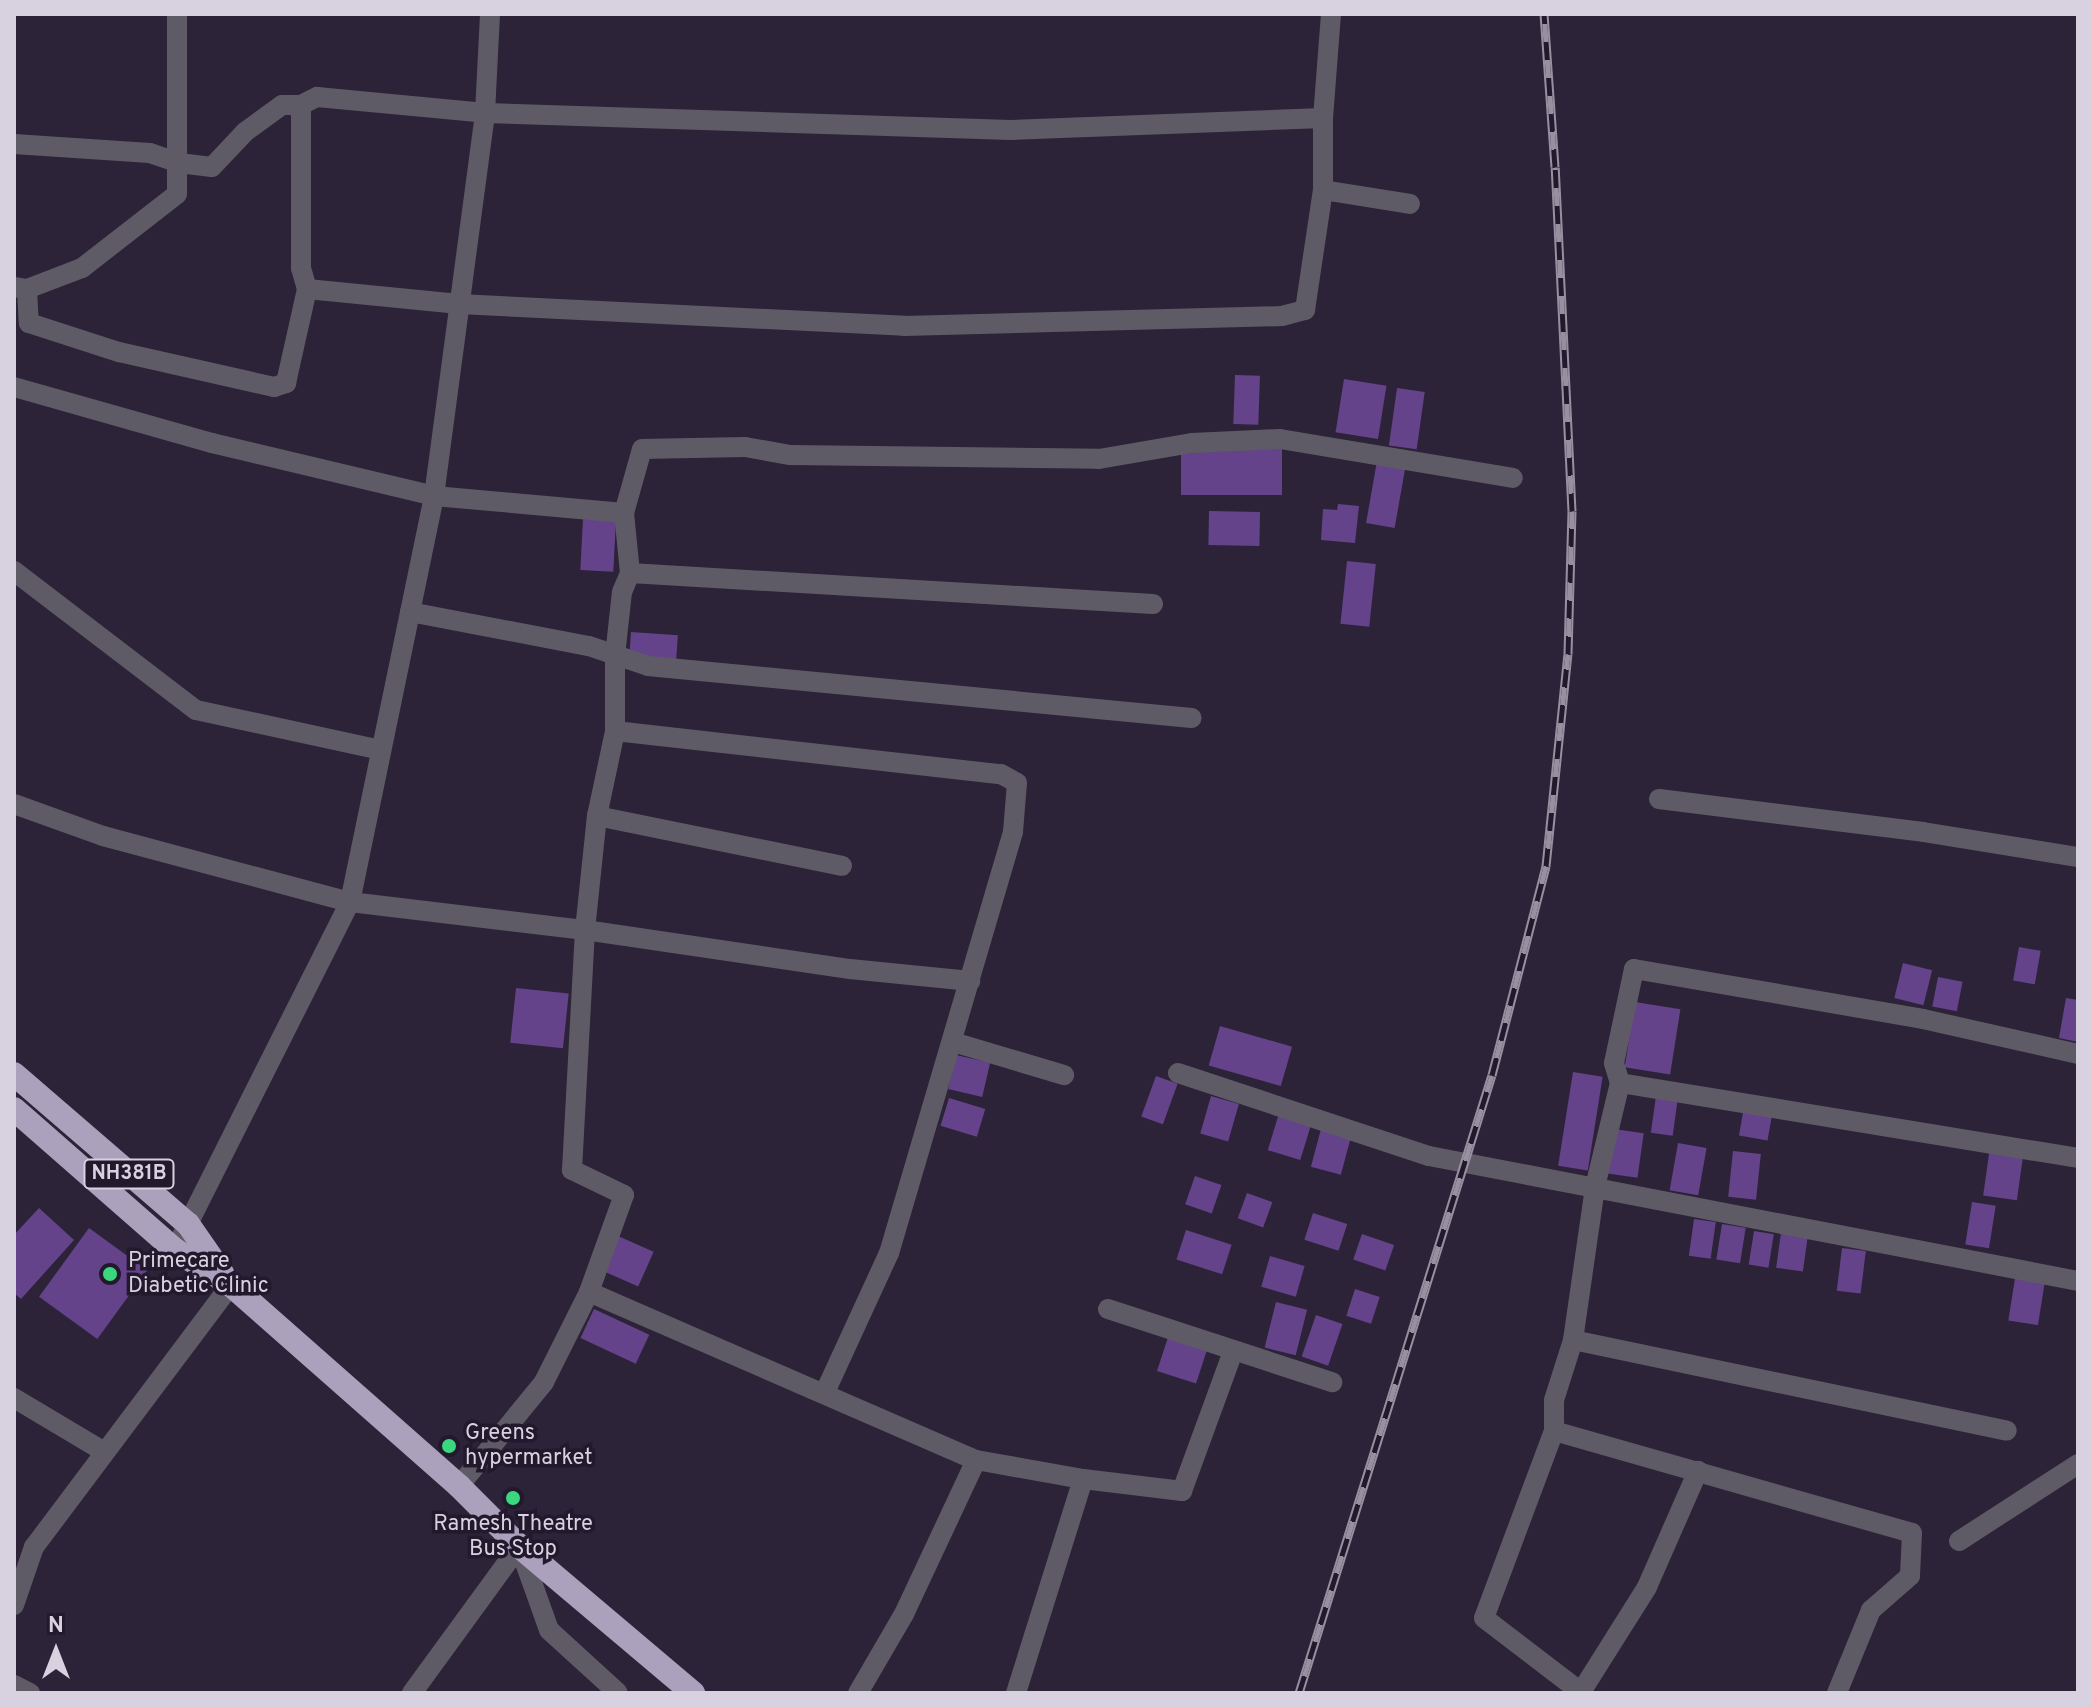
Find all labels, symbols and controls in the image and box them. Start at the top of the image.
road number: NH381B [83,1158,175,1190]
place label: Primecare Diabetic Clinic [128,1248,269,1300]
marker: Primecare Diabetic Clinic [99,1263,121,1285]
place label: Greens hypermarket [465,1420,592,1472]
marker: Greens hypermarket [440,1437,458,1455]
marker: Ramesh Theatre Bus Stop [504,1489,522,1507]
place label: Ramesh Theatre Bus Stop [433,1511,593,1562]
north arrow [16,1611,96,1691]
text: N [48,1613,64,1640]

